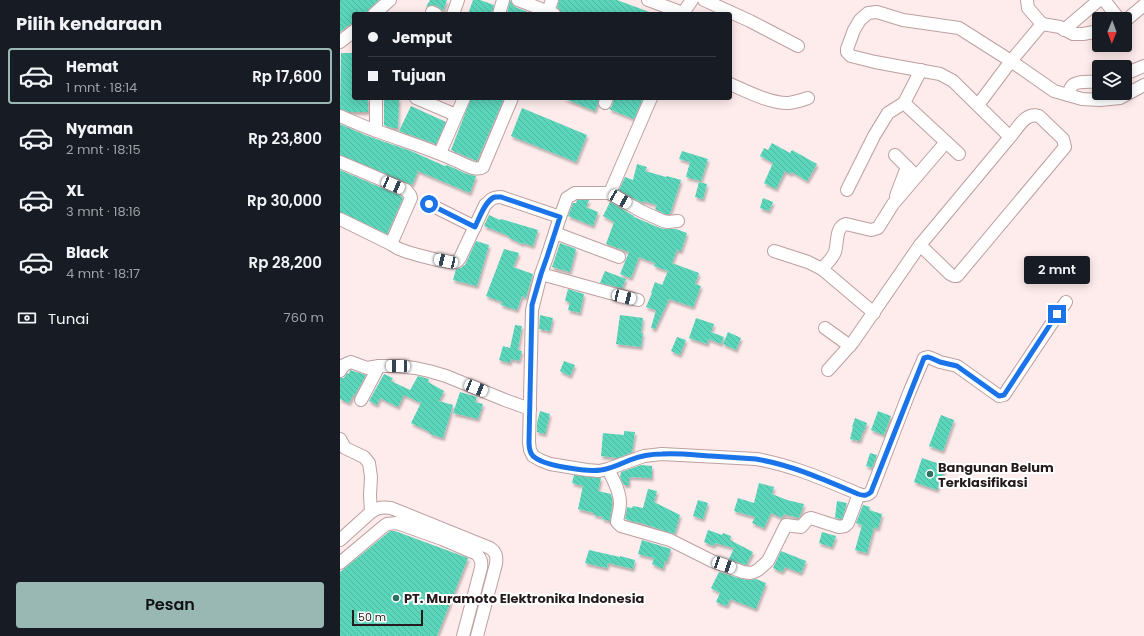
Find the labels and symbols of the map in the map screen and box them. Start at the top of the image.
north arrow [1092,12,1132,52]
car [380,175,406,195]
car [607,188,633,210]
route start [420,195,438,213]
car [433,252,459,270]
callout: 2 mnt [1024,256,1090,284]
car [611,288,637,306]
route end [1048,305,1066,323]
car [386,360,410,372]
car [463,378,489,398]
place label: Bangunan Belum Terklasifikasi [938,458,1054,492]
marker: Bangunan Belum Terklasifikasi [925,469,935,479]
car [711,555,737,575]
place label: PT. Muramoto Elektronika Indonesia [404,589,644,608]
marker: PT. Muramoto Elektronika Indonesia [391,593,401,603]
scale bar [352,608,423,627]

